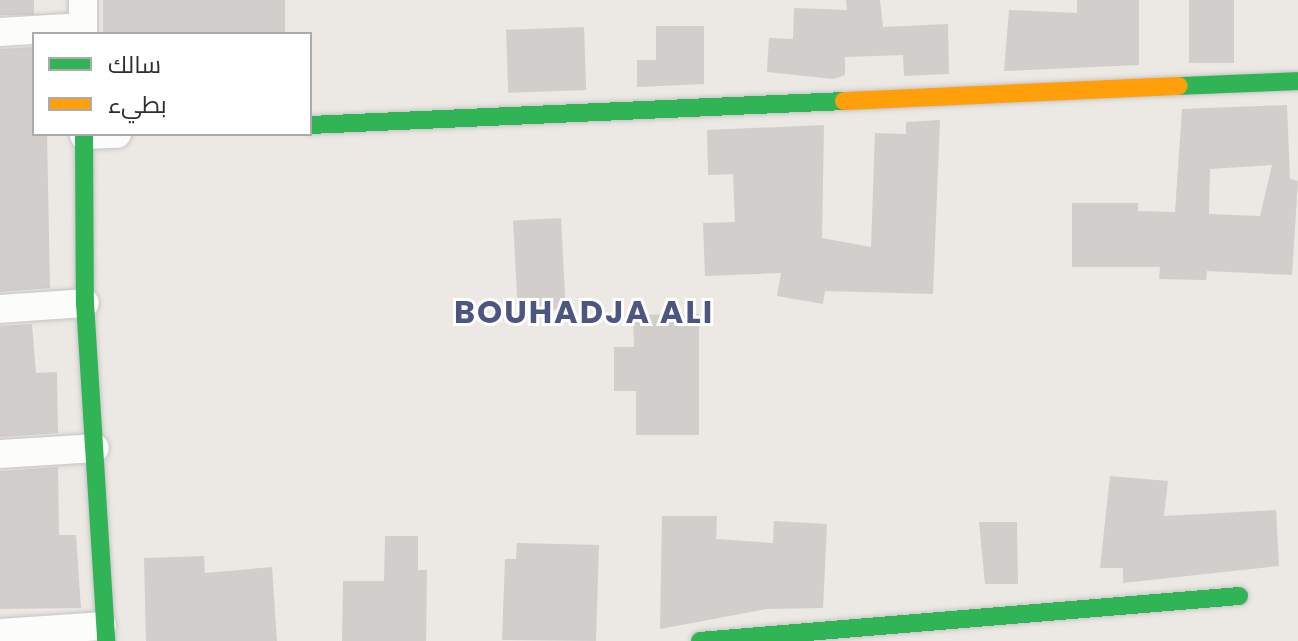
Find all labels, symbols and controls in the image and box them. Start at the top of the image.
legend [32,32,312,136]
text: سالك [108,48,161,81]
text: بطيء [108,88,167,121]
district label: BOUHADJA ALI [454,293,714,331]

